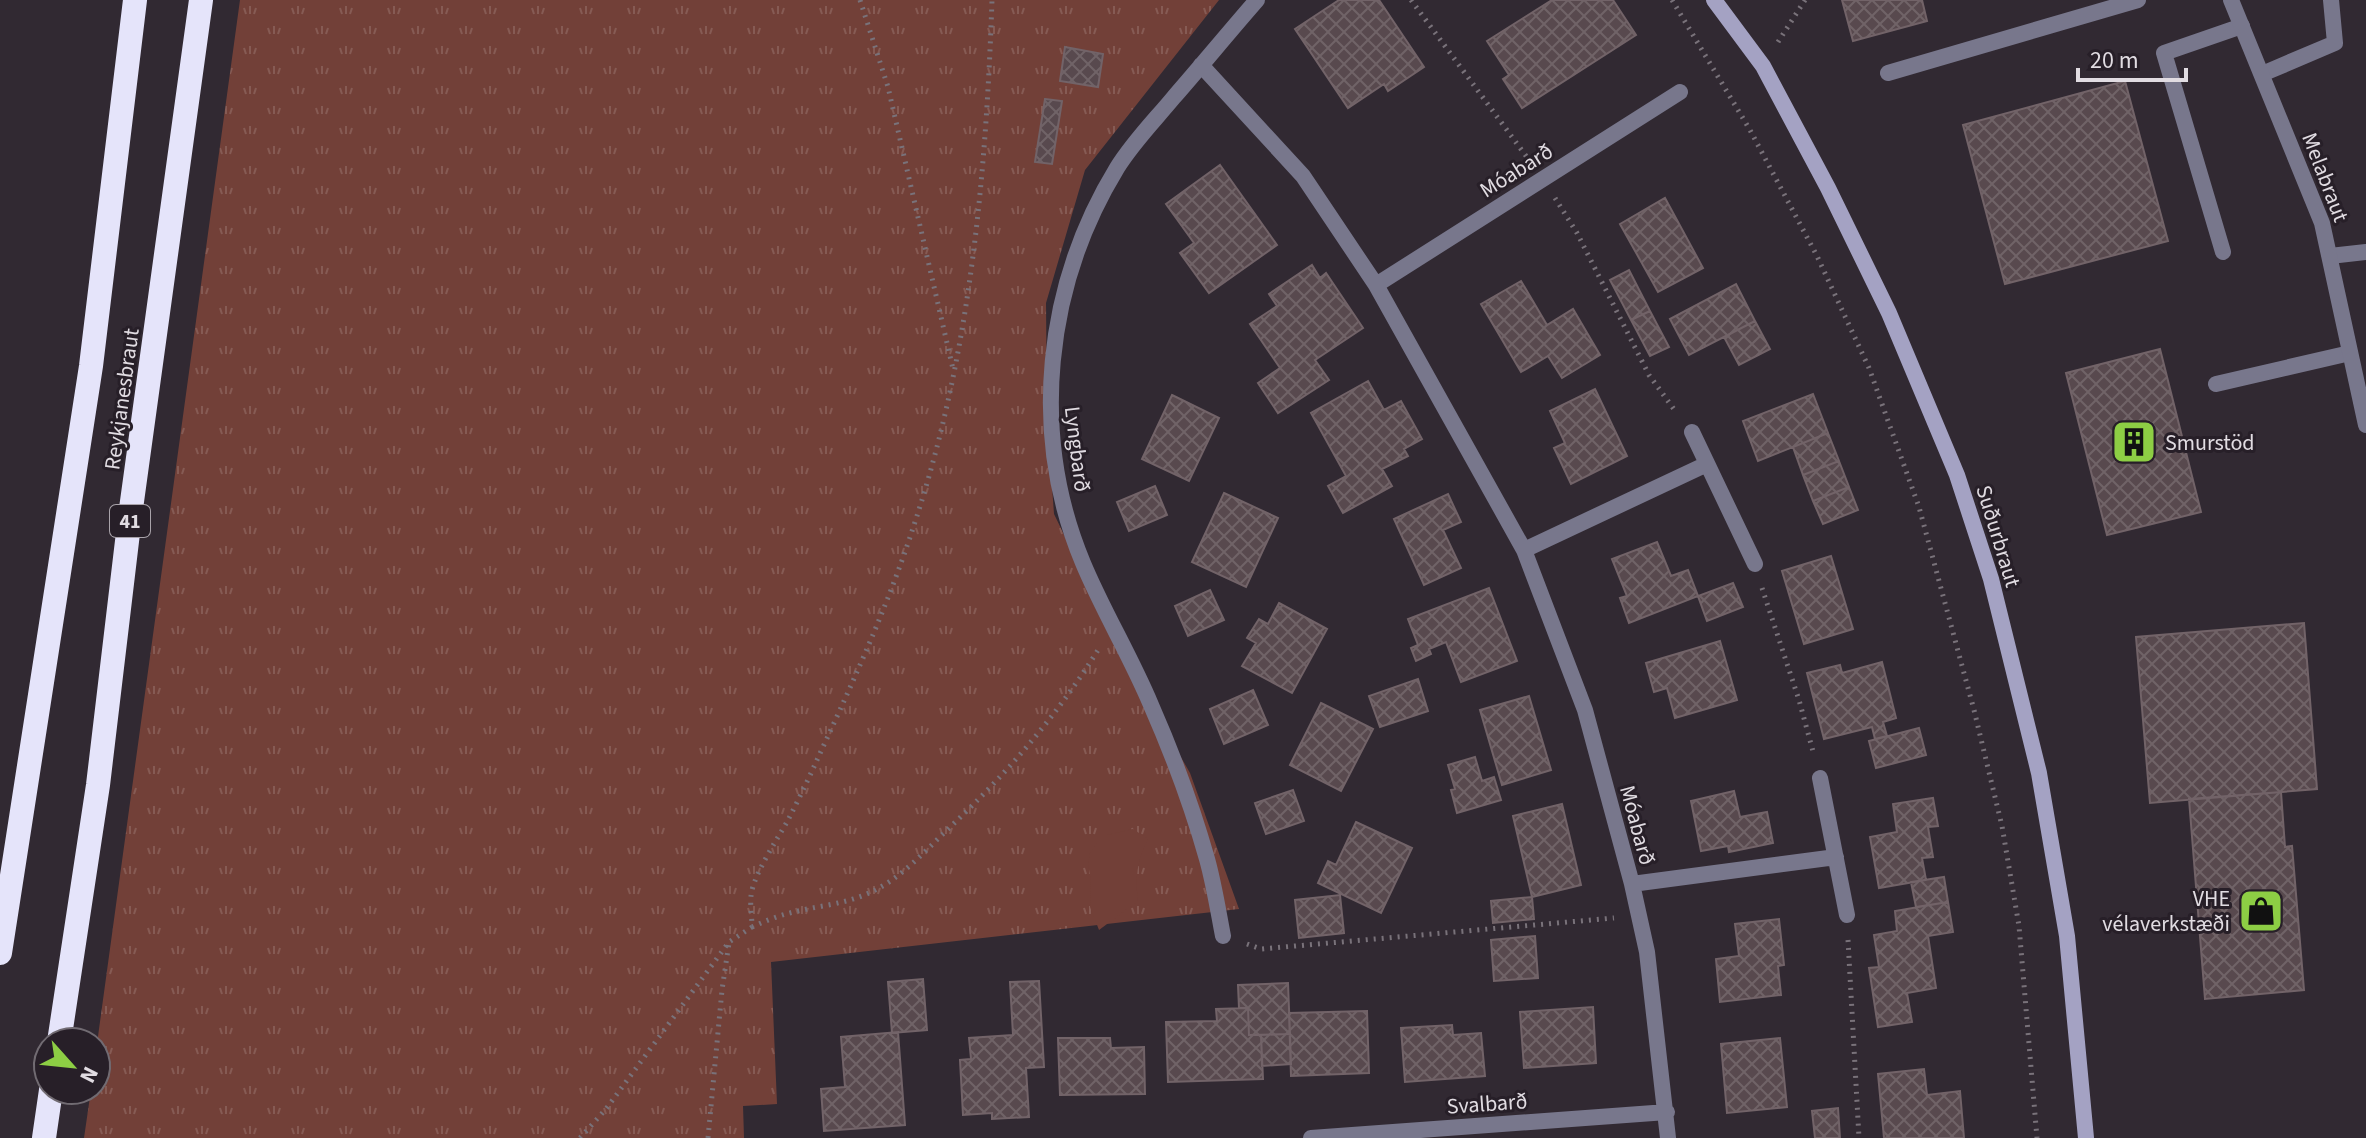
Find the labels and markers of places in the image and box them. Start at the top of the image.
building icon: Smurstöd [2110,418,2158,466]
place label: Smurstöd [2165,427,2255,459]
place label: VHE vélaverkstæði [2102,883,2230,940]
shop icon: VHE vélaverkstæði [2237,887,2285,935]

